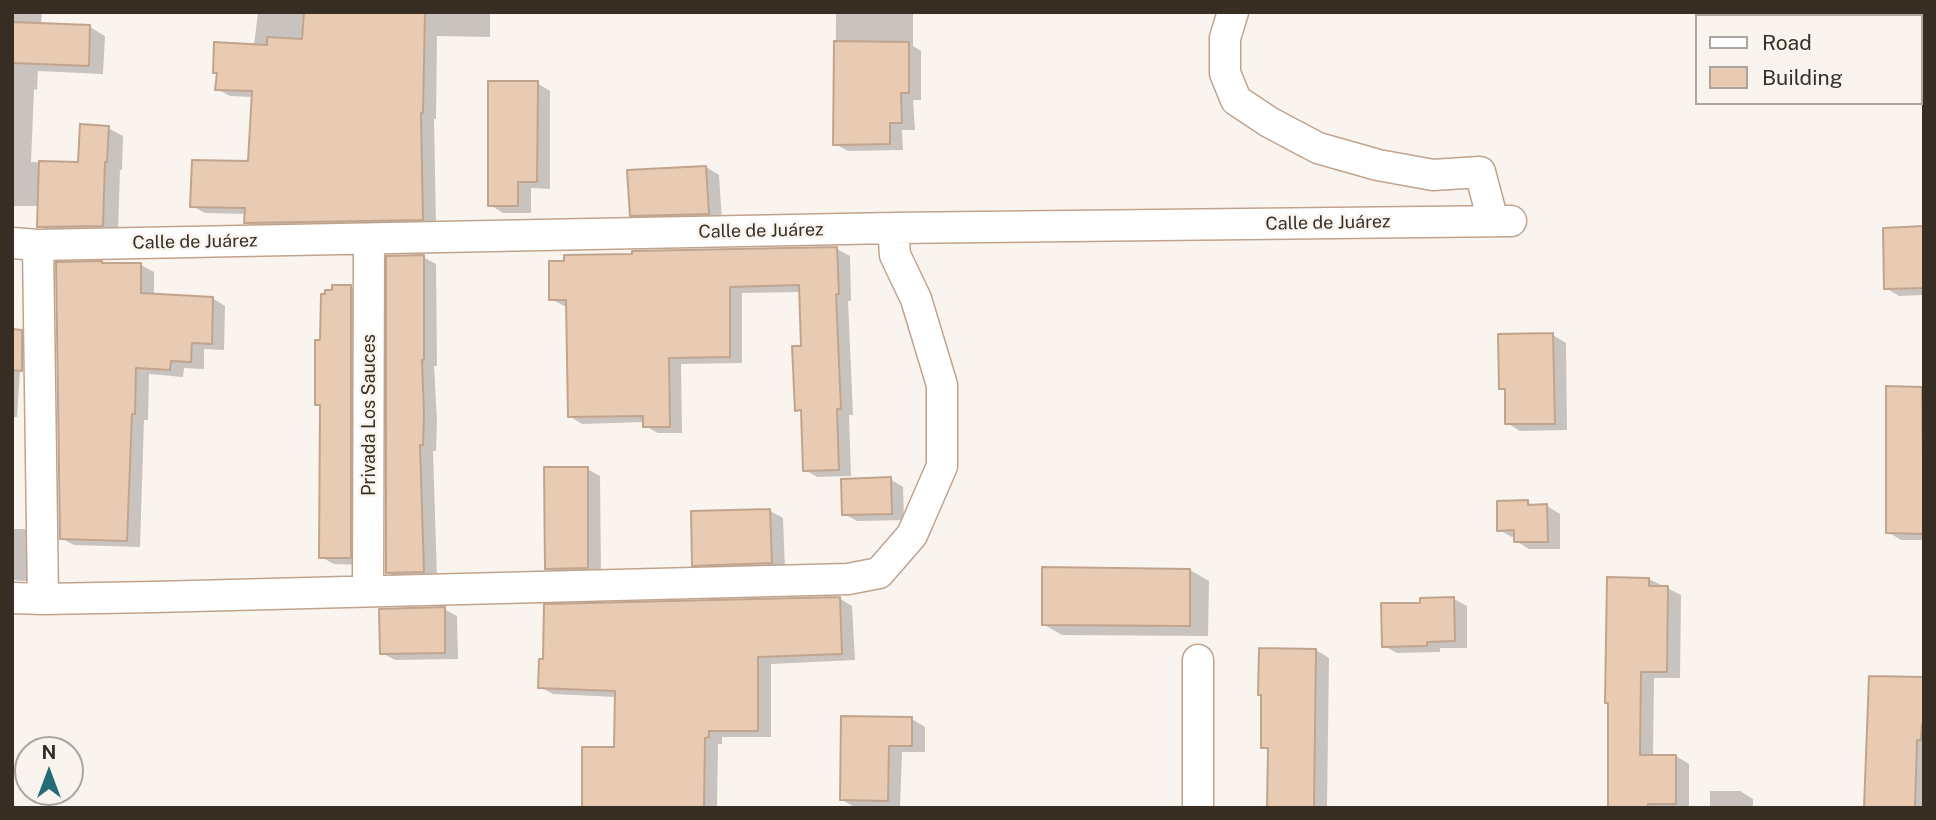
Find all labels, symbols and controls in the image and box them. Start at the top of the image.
legend [1694,14,1922,105]
text: Road [1762,30,1812,55]
text: Building [1762,65,1843,90]
street label: Calle de Juárez [1265,211,1391,235]
street label: Calle de Juárez [698,219,824,243]
street label: Calle de Juárez [132,230,258,254]
street label: Privada Los Sauces [358,334,380,496]
north arrow [14,736,84,806]
text: N [42,741,56,763]

